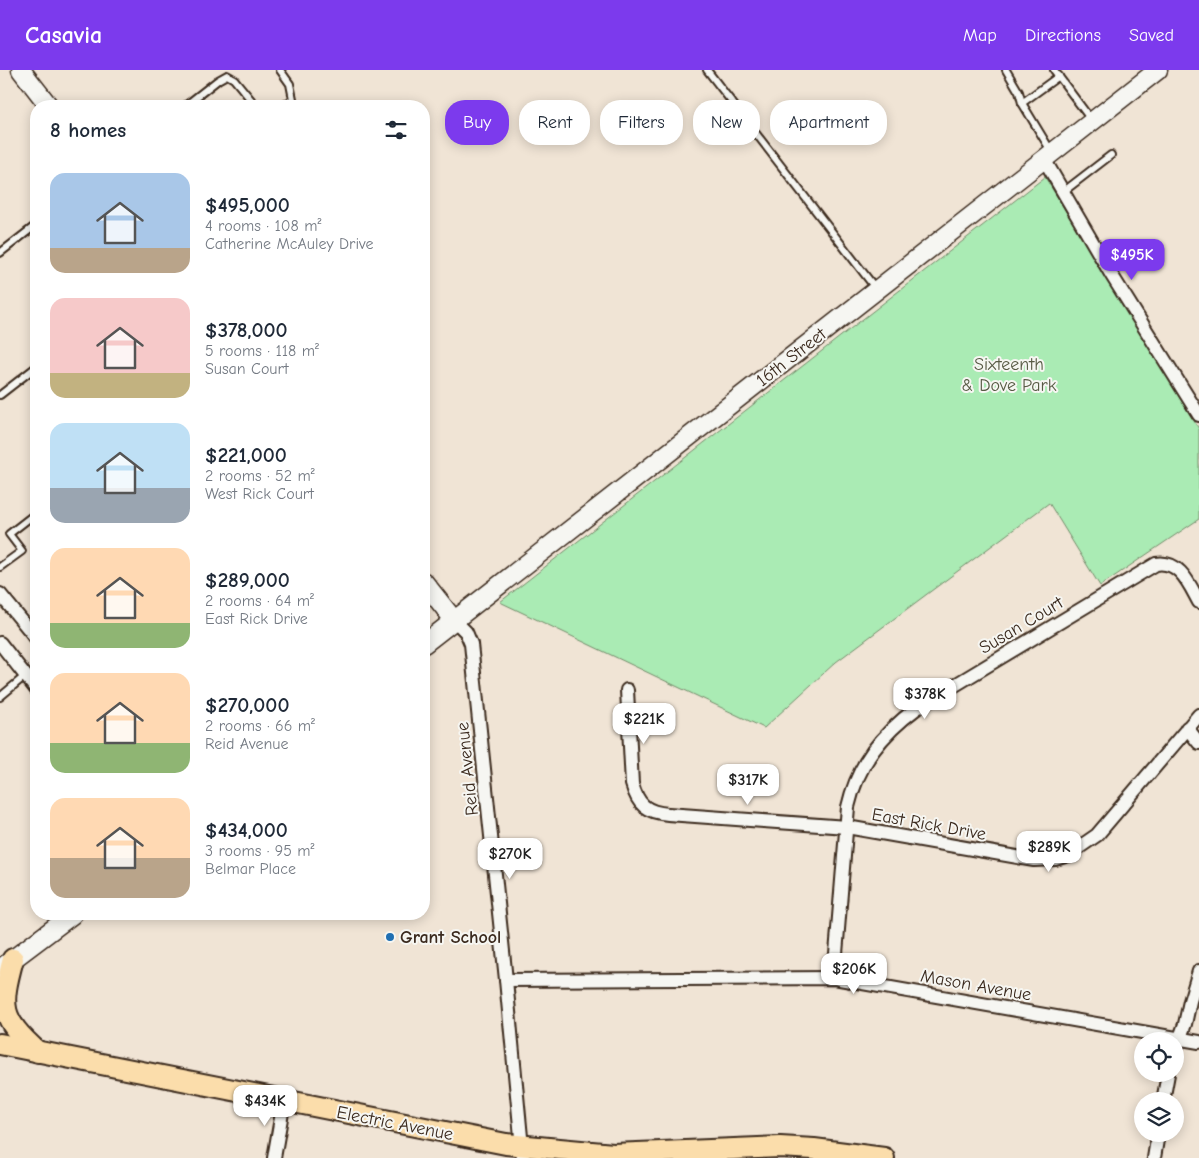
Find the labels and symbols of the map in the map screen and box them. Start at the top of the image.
pin: $495K [1097,238,1167,281]
street label: 16th Street [752,323,831,391]
park label: Sixteenth & Dove Park [962,354,1057,396]
street label: Susan Court [976,592,1068,659]
pin: $378K [890,678,960,720]
pin: $221K [609,702,679,745]
street label: Reid Avenue [452,721,483,817]
pin: $317K [713,764,783,806]
street label: East Rick Drive [870,804,988,845]
pin: $289K [1014,830,1084,873]
pin: $270K [475,838,545,880]
place label: Grant School [400,927,501,948]
marker: Grant School [384,931,396,943]
pin: $206K [819,952,889,995]
street label: Mason Avenue [919,965,1033,1006]
pin: $434K [230,1084,300,1127]
street label: Electric Avenue [335,1102,455,1145]

